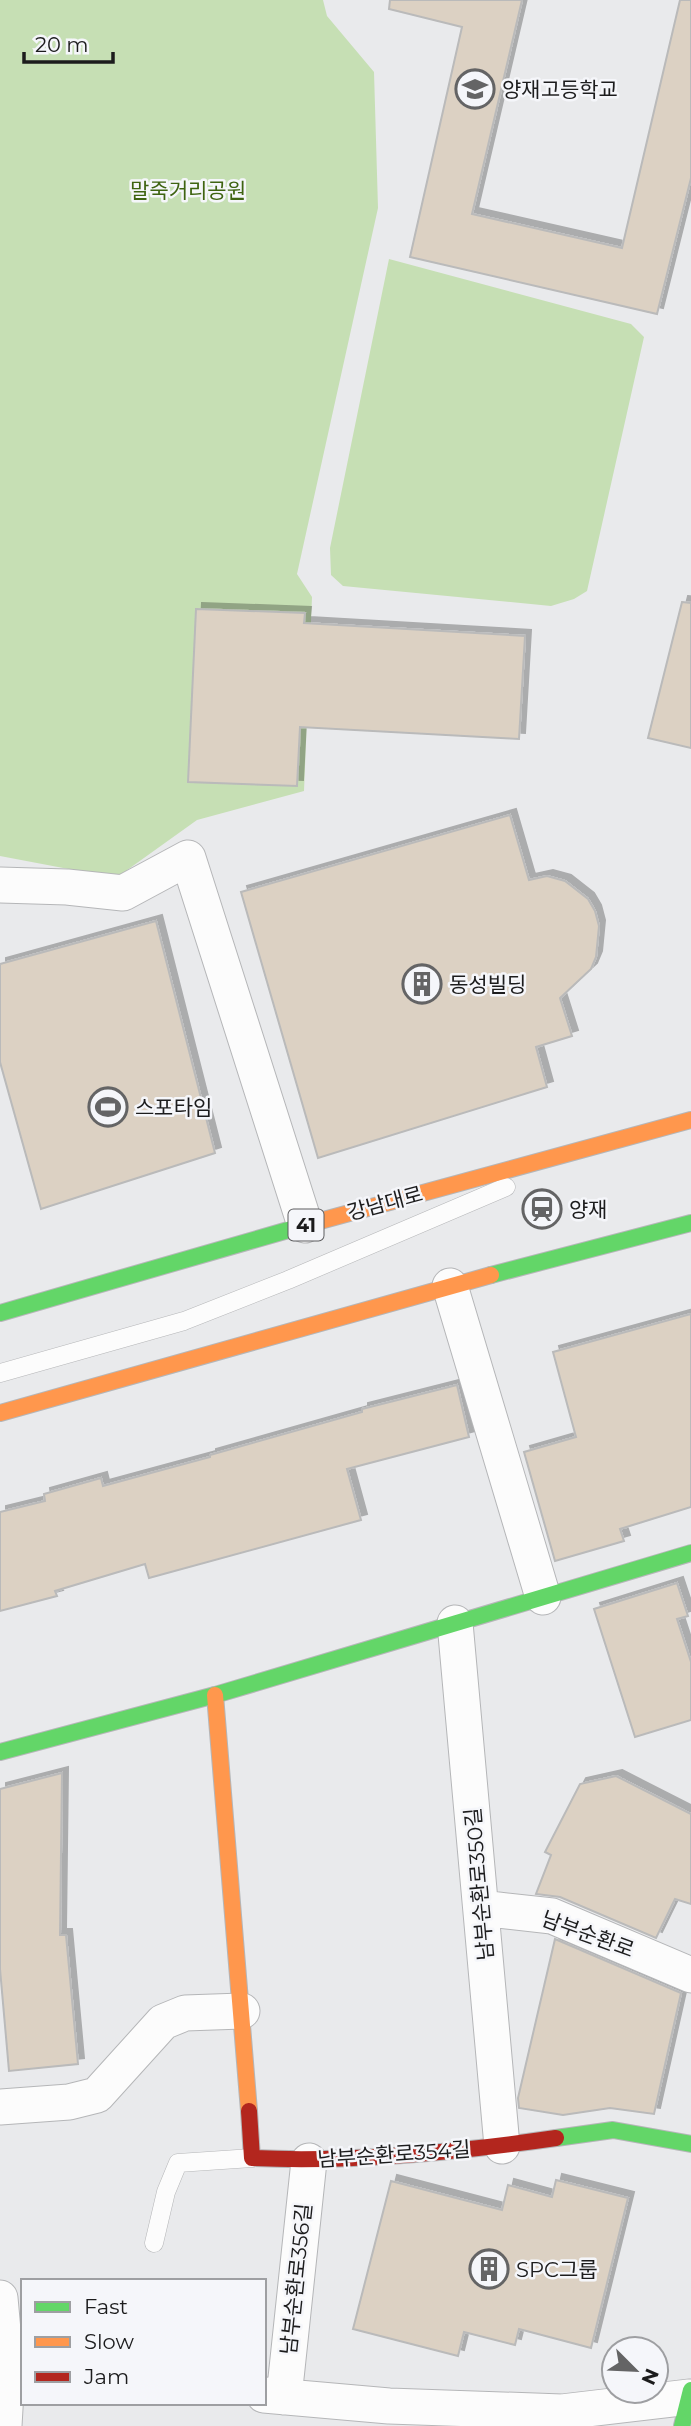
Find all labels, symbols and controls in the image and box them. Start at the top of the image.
scale bar [24,21,114,65]
text: 20 m [35,32,89,57]
school or university icon: 양재고등학교 [454,68,496,110]
place label: 양재고등학교 [502,77,618,102]
park label: 말죽거리공원 [130,178,246,203]
building icon: 동성빌딩 [401,963,443,1005]
place label: 동성빌딩 [449,972,526,997]
sports icon: 스포타임 [87,1086,129,1128]
place label: 스포타임 [135,1095,212,1120]
street label: 강남대로 [344,1181,426,1225]
station icon: 양재 [521,1188,563,1230]
place label: 양재 [569,1197,608,1222]
road number: 41 [288,1210,324,1240]
street label: 남부순환로350길 [460,1807,498,1961]
street label: 남부순환로 [538,1906,638,1962]
street label: 남부순환로354길 [317,2136,471,2172]
street label: 남부순환로356길 [276,2202,316,2356]
building icon: SPC그룹 [468,2248,510,2290]
place label: SPC그룹 [516,2257,598,2282]
legend [21,2279,266,2405]
text: Fast [84,2294,128,2319]
text: Slow [84,2329,134,2354]
north arrow [600,2335,670,2405]
text: Jam [83,2364,129,2389]
text: N [636,2365,664,2388]

